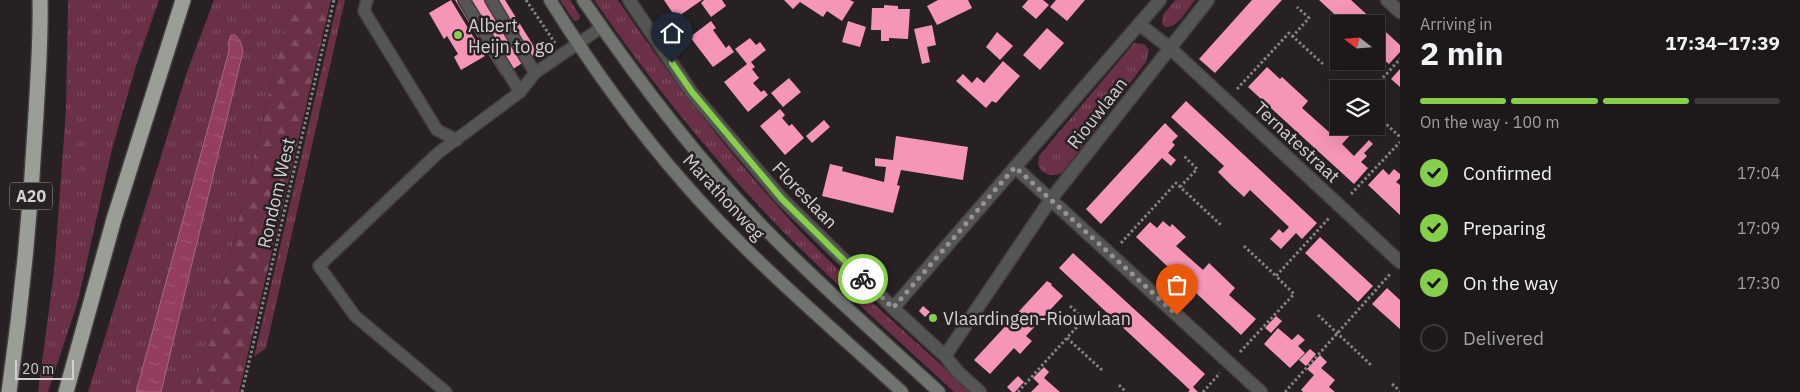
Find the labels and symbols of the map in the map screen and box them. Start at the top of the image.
pin [651,12,693,63]
place label: Albert Heijn to go [468,14,554,58]
north arrow [1330,15,1385,70]
marker: Albert Heijn to go [452,29,464,41]
street label: Riouwlaan [1062,73,1132,153]
street label: Ternatestraat [1249,97,1345,187]
street label: Rondom West [252,136,300,250]
street label: Marathonweg [678,149,770,246]
street label: Floreslaan [767,157,843,233]
road number: A20 [10,182,52,210]
courier [838,254,888,304]
pin [1156,264,1198,315]
place label: Vlaardingen-Riouwlaan [943,307,1131,330]
marker: Vlaardingen-Riouwlaan [927,312,939,324]
scale bar [15,357,74,380]

